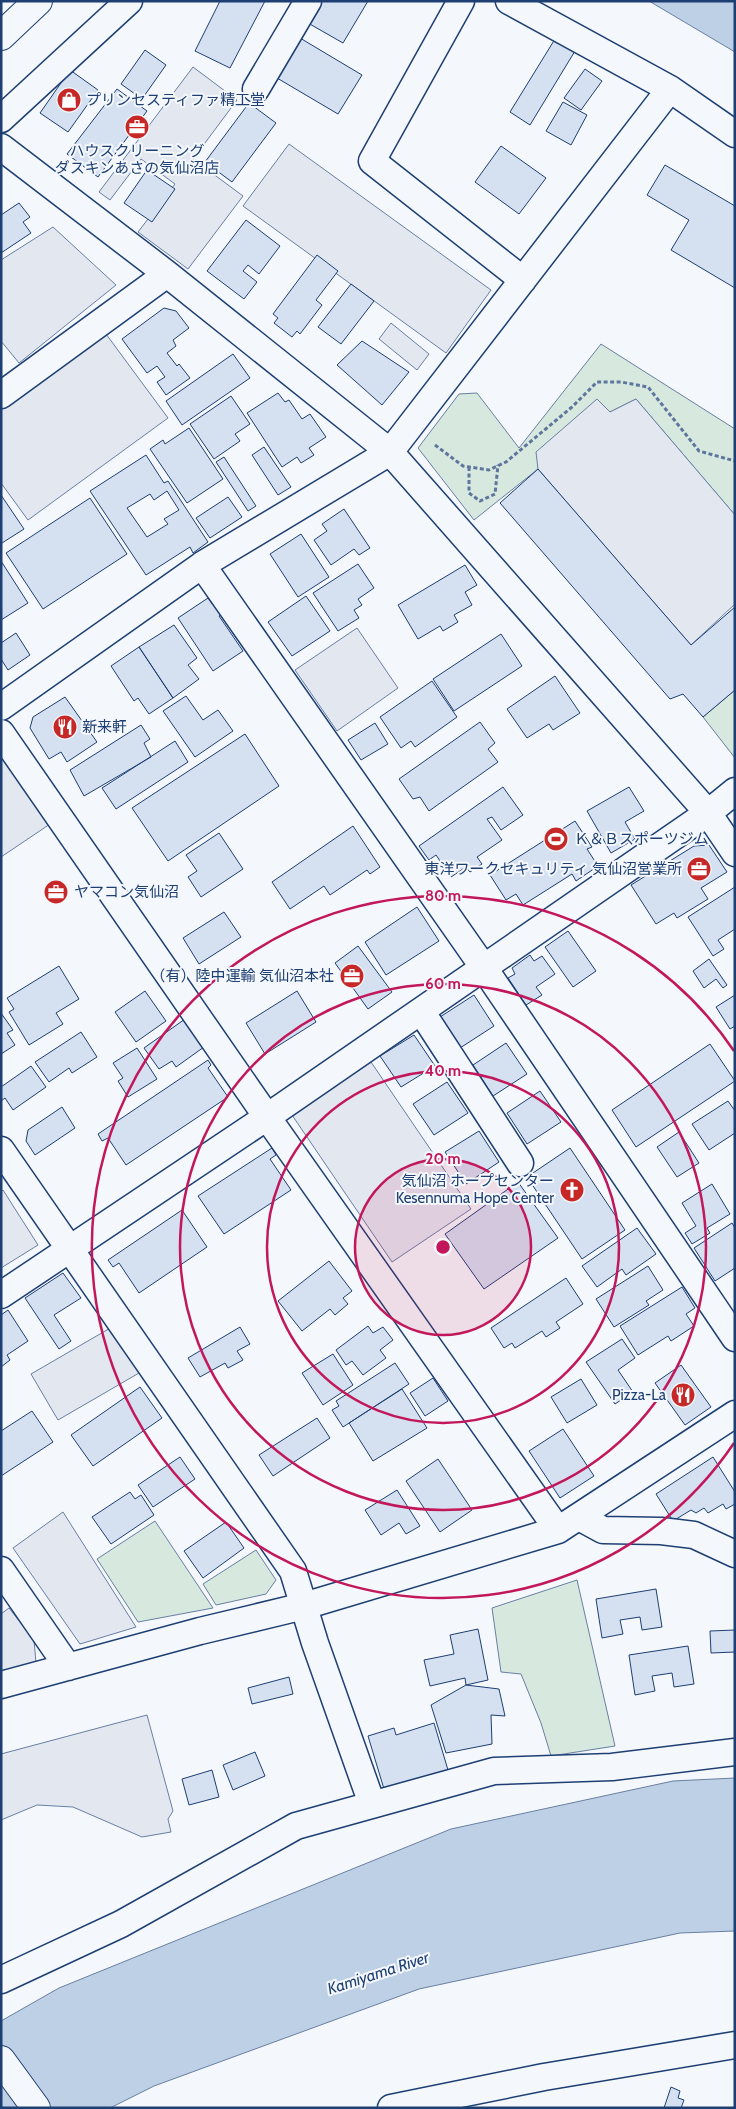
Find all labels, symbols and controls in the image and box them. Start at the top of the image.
shop icon: プリンセスティファ精工堂 [56,87,82,113]
place label: プリンセスティファ精工堂 [86,91,265,109]
office icon: ハウスクリーニング ダスキンあさの気仙沼店 [124,114,150,140]
place label: ハウスクリーニング ダスキンあさの気仙沼店 [55,142,219,177]
restaurant icon: 新来軒 [52,714,78,740]
place label: 新来軒 [82,718,127,736]
sports icon: Ｋ＆Ｂスポーツジム [543,826,569,852]
place label: Ｋ＆Ｂスポーツジム [574,830,709,848]
office icon: 東洋ワークセキュリティ 気仙沼営業所 [686,856,712,882]
place label: 東洋ワークセキュリティ 気仙沼営業所 [425,860,682,878]
office icon: ヤマコン気仙沼 [43,879,69,905]
place label: ヤマコン気仙沼 [74,883,179,901]
text: 80 m [425,887,461,905]
office icon: （有）陸中運輸 気仙沼本社 [339,963,365,989]
place label: （有）陸中運輸 気仙沼本社 [151,967,334,985]
text: 60 m [425,975,461,993]
text: 40 m [425,1062,461,1080]
text: 20 m [426,1150,460,1168]
place label: 気仙沼 ホープセンター Kesennuma Hope Center [396,1172,554,1207]
church icon: 気仙沼 ホープセンター Kesennuma Hope Center [559,1177,585,1203]
centre of rings [434,1238,452,1256]
restaurant icon: Pizza-La [670,1382,696,1408]
place label: Pizza-La [612,1386,667,1404]
water label: Kamiyama River [325,1947,432,1998]

